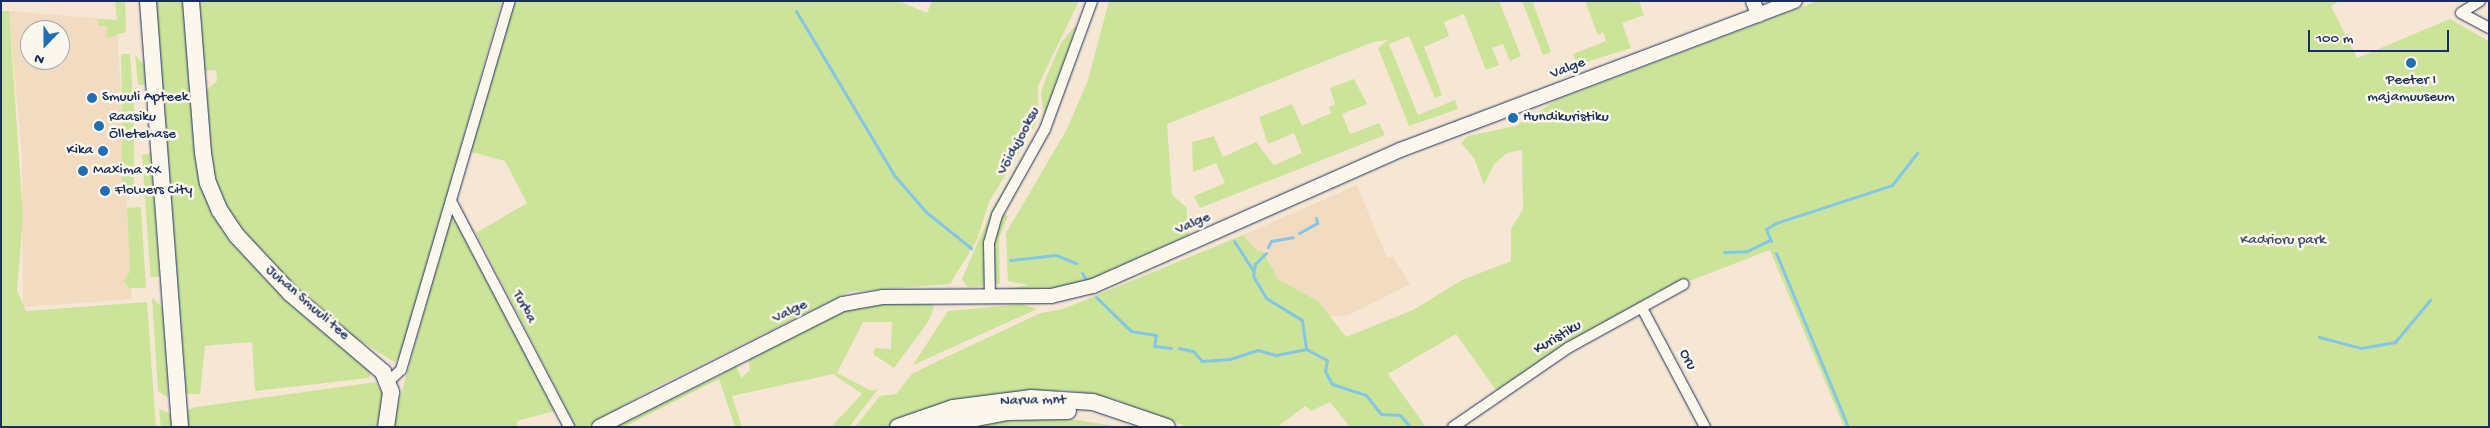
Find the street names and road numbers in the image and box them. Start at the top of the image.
street label: Valge [1548,54,1588,84]
street label: Võidujooksu [994,104,1044,178]
street label: Valge [1173,208,1213,240]
street label: Juhan Smuuli tee [261,262,353,344]
street label: Turba [508,288,540,326]
street label: Valge [770,296,810,328]
street label: Kuristiku [1531,317,1585,359]
street label: Oru [1674,346,1700,374]
street label: Narva mnt [1000,391,1066,411]

